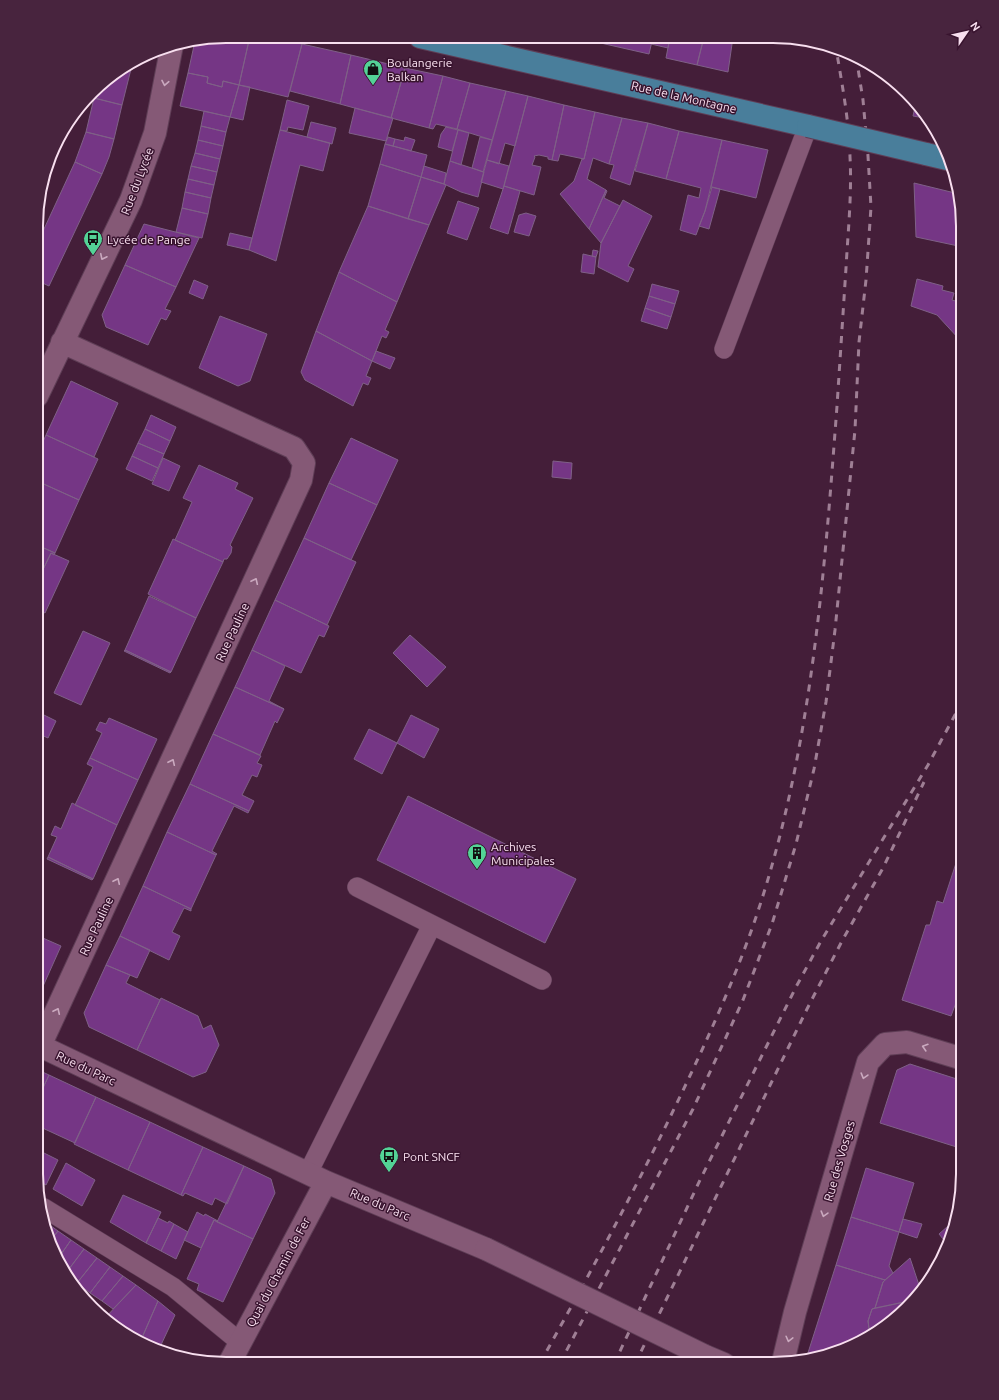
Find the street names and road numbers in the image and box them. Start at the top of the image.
street label: Rue de la Montagne [630,79,738,115]
street label: Rue du Lycée [118,146,156,216]
street label: Rue Pauline [213,601,251,663]
street label: Rue Pauline [77,895,115,957]
street label: Rue du Parc [54,1049,118,1088]
street label: Rue des Vosges [821,1119,857,1203]
street label: Rue du Parc [348,1186,412,1223]
street label: Quai du Chemin de Fer [244,1215,313,1329]

